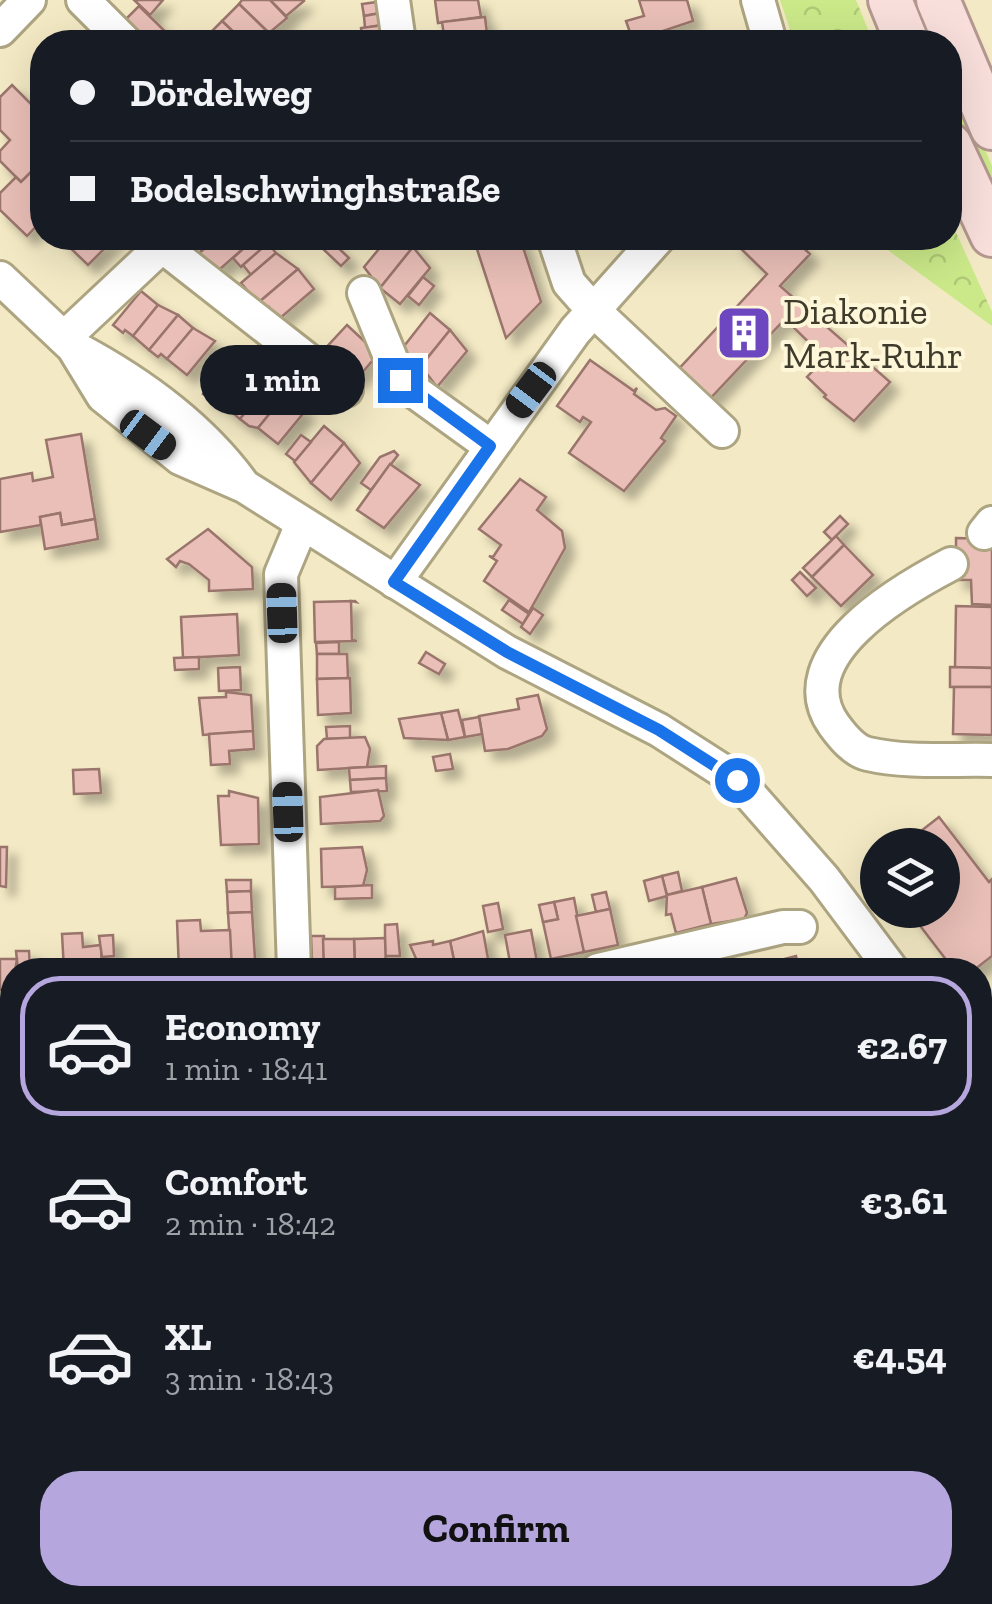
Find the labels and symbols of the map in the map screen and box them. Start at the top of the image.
place label: Diakonie Mark-Ruhr [783,288,963,378]
building icon: Diakonie Mark-Ruhr [714,303,774,363]
callout: 1 min [200,345,365,415]
car [501,357,561,423]
route end [378,358,423,403]
car [115,405,181,465]
car [266,582,298,644]
route start [715,758,760,803]
car [272,781,304,843]

